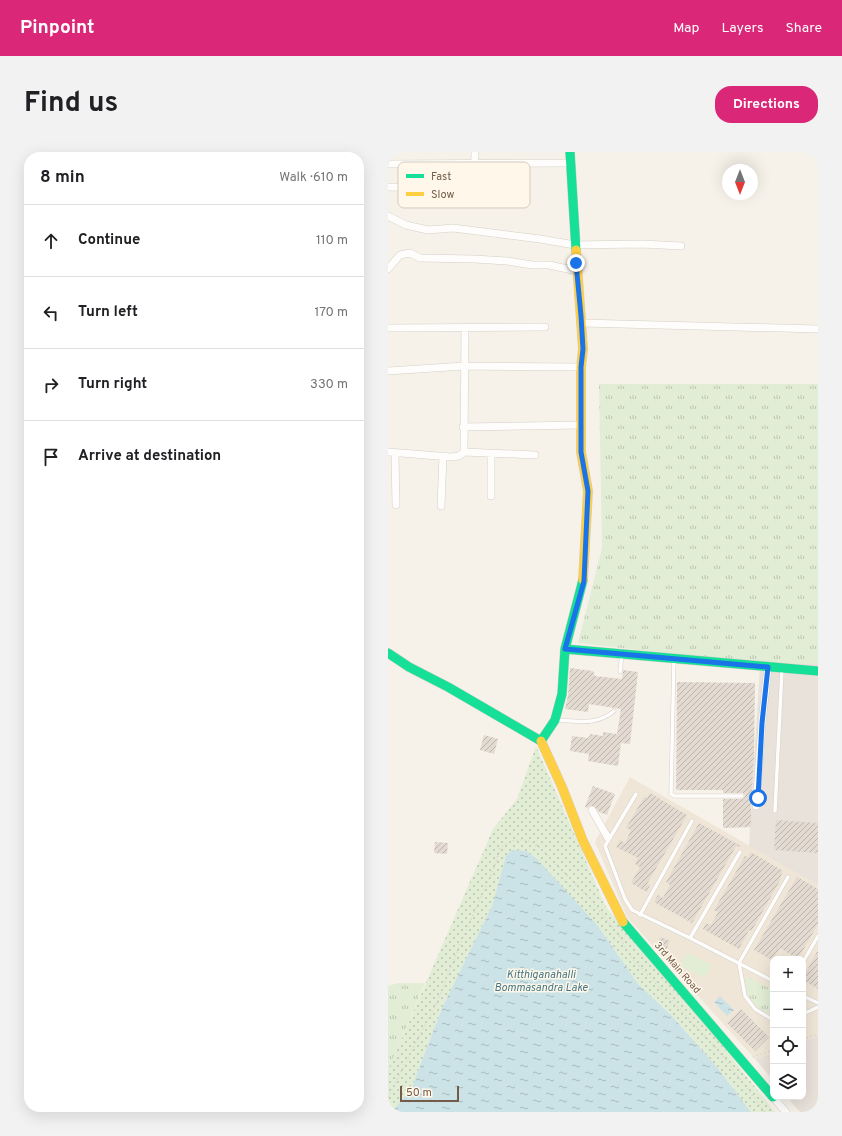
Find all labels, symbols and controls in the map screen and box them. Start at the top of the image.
text: Pinpoint [20,16,95,40]
text: Map [673,20,699,37]
text: Layers [721,20,763,37]
text: Share [785,20,822,37]
text: Find us [24,86,118,122]
button: Directions [715,86,818,123]
legend [398,162,530,208]
north arrow [722,164,758,200]
text: 8 min [40,167,85,189]
text: Walk · 610 m [279,170,348,186]
text: Fast [431,170,451,184]
text: Slow [431,188,454,202]
icon: ahead [40,230,62,252]
text: Continue [78,231,140,250]
text: 110 m [316,233,348,249]
route end [567,254,585,272]
icon: left [40,302,62,324]
text: Turn left [78,303,138,322]
text: 170 m [314,305,348,321]
icon: right [40,374,62,396]
text: Turn right [78,375,147,394]
text: 330 m [310,377,348,393]
icon: arrive [40,446,62,468]
text: Arrive at destination [78,447,221,466]
route start [749,789,767,807]
street label: 3rd Main Road [651,939,703,997]
map controls [770,956,806,1100]
button: + [770,956,806,992]
water label: Kitthiganahalli Bommasandra Lake [494,968,588,995]
button: − [770,992,806,1028]
button: locate [770,1028,806,1064]
button: layers [770,1064,806,1100]
scale bar [400,1084,459,1103]
text: 50 m [406,1086,432,1100]

